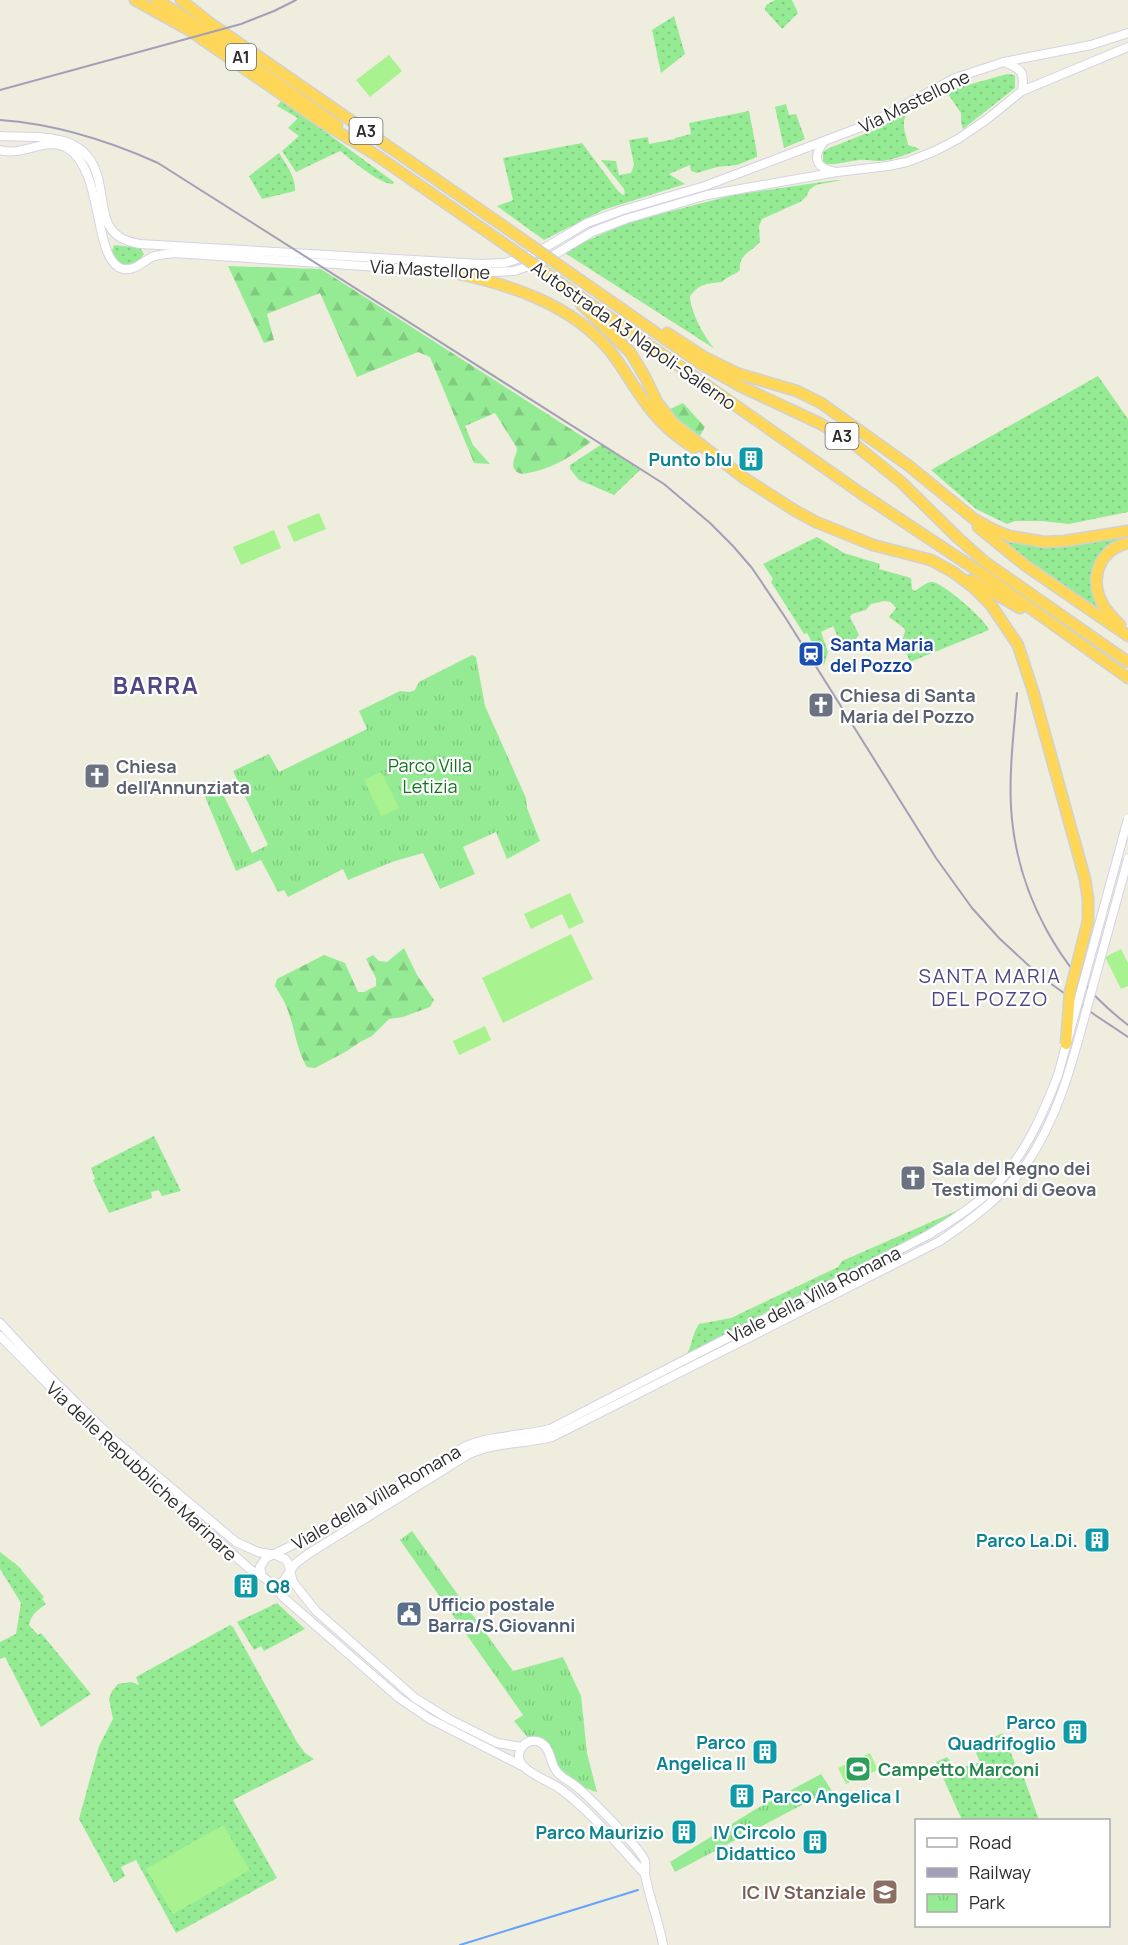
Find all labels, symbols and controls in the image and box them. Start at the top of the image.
road number: A1 [226,44,256,70]
street label: Via Mastellone [855,64,973,138]
road number: A3 [350,118,382,144]
street label: Via Mastellone [369,254,491,284]
street label: Autostrada A3 Napoli-Salerno [527,255,741,415]
road number: A3 [826,423,858,449]
building icon: Punto blu [736,444,766,474]
place label: Punto blu [649,447,732,471]
place label: Santa Maria del Pozzo [830,632,934,677]
station icon: Santa Maria del Pozzo [796,639,826,669]
district label: BARRA [113,668,199,701]
place label: Chiesa di Santa Maria del Pozzo [840,683,976,728]
church icon: Chiesa di Santa Maria del Pozzo [806,690,836,720]
park label: Parco Villa Letizia [388,753,472,798]
place label: Chiesa dell'Annunziata [116,754,250,799]
church icon: Chiesa dell'Annunziata [82,761,112,791]
district label: SANTA MARIA DEL POZZO [919,962,1061,1012]
place label: Sala del Regno dei Testimoni di Geova [932,1156,1096,1201]
church icon: Sala del Regno dei Testimoni di Geova [898,1163,928,1193]
street label: Viale della Villa Romana [724,1240,904,1348]
street label: Via delle Repubbliche Marinare [41,1376,243,1566]
street label: Viale della Villa Romana [287,1439,465,1555]
building icon: Parco La.Di. [1082,1525,1112,1555]
place label: Parco La.Di. [976,1528,1078,1552]
building icon: Q8 [231,1571,261,1601]
place label: Q8 [266,1574,291,1598]
place label: Ufficio postale Barra/S.Giovanni [428,1592,575,1637]
public building icon: Ufficio postale Barra/S.Giovanni [394,1599,424,1629]
place label: Parco Quadrifoglio [948,1710,1056,1755]
building icon: Parco Quadrifoglio [1060,1717,1090,1747]
place label: Parco Angelica II [656,1730,746,1775]
building icon: Parco Angelica II [750,1737,780,1767]
sports icon: Campetto Marconi [843,1754,873,1784]
place label: Campetto Marconi [878,1757,1039,1781]
building icon: Parco Angelica I [727,1781,757,1811]
place label: Parco Angelica I [762,1784,900,1808]
building icon: Parco Maurizio [669,1817,699,1847]
legend [915,1819,1110,1927]
place label: Parco Maurizio [536,1820,664,1844]
place label: IV Circolo Didattico [713,1820,796,1865]
building icon: IV Circolo Didattico [800,1827,830,1857]
text: Road [969,1830,1012,1854]
text: Railway [969,1860,1031,1884]
school or university icon: IC IV Stanziale [870,1877,900,1907]
place label: IC IV Stanziale [742,1880,866,1904]
text: Park [969,1890,1006,1914]

